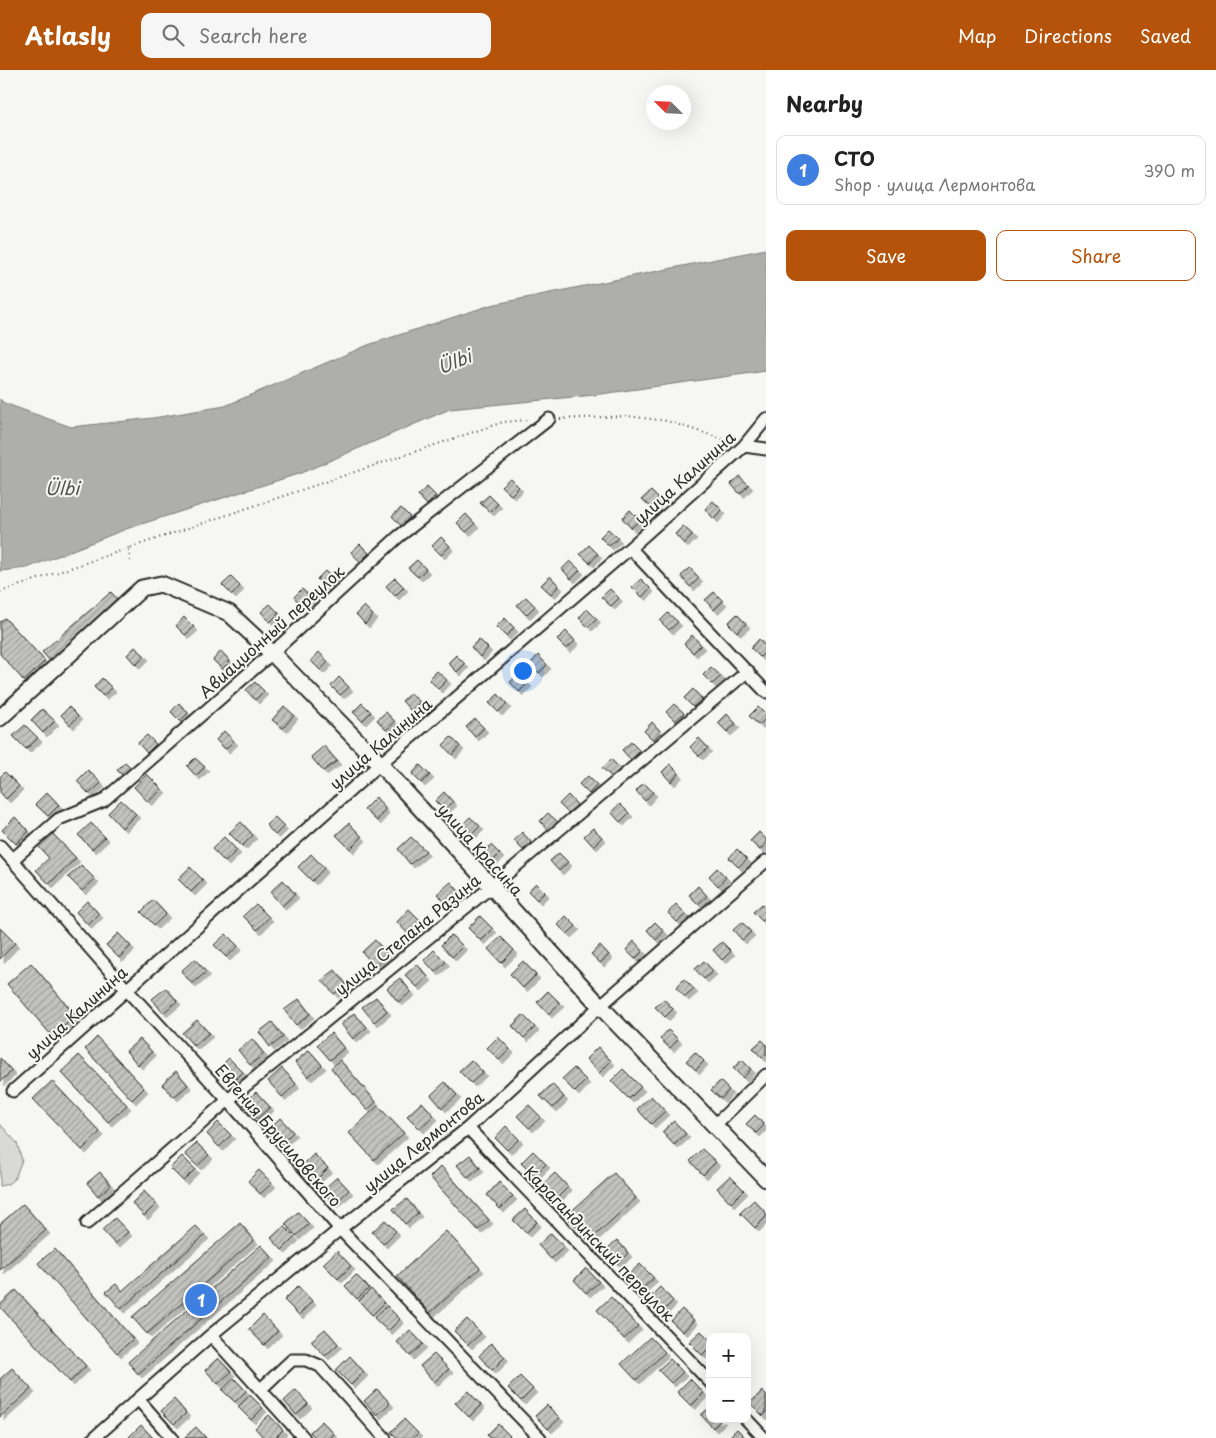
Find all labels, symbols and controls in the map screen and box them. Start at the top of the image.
search box [141,13,491,58]
text: Atlasly [25,17,111,53]
icon: search [159,21,187,49]
text: Search here [199,21,308,49]
text: Map [958,22,996,49]
text: Directions [1024,22,1112,49]
text: Saved [1140,22,1191,49]
north arrow [646,85,691,130]
text: Nearby [786,87,863,119]
text: СТО [834,144,875,172]
text: 1 [799,158,807,182]
text: 390 m [1144,158,1195,182]
text: Shop · улица Лермонтова [834,172,1035,196]
button: Save [786,230,986,281]
button: Share [996,230,1196,281]
water label: Ülbi [433,341,478,380]
street label: улица Калинина [628,425,740,529]
water label: Ülbi [45,474,82,501]
street label: Авиационный переулок [193,559,349,703]
your location [510,658,536,684]
street label: улица Калинина [323,692,437,794]
street label: улица Красина [433,797,529,901]
street label: улица Степана Разина [329,868,485,1000]
street label: улица Калинина [20,960,132,1064]
street label: Евгения Брусиловского [210,1058,348,1212]
street label: улица Лермонтова [358,1085,488,1197]
street label: Карагандинский переулок [519,1160,681,1326]
pin: 1 [185,1281,217,1319]
map controls [706,1333,751,1423]
button: + [706,1333,751,1378]
button: − [706,1378,751,1423]

